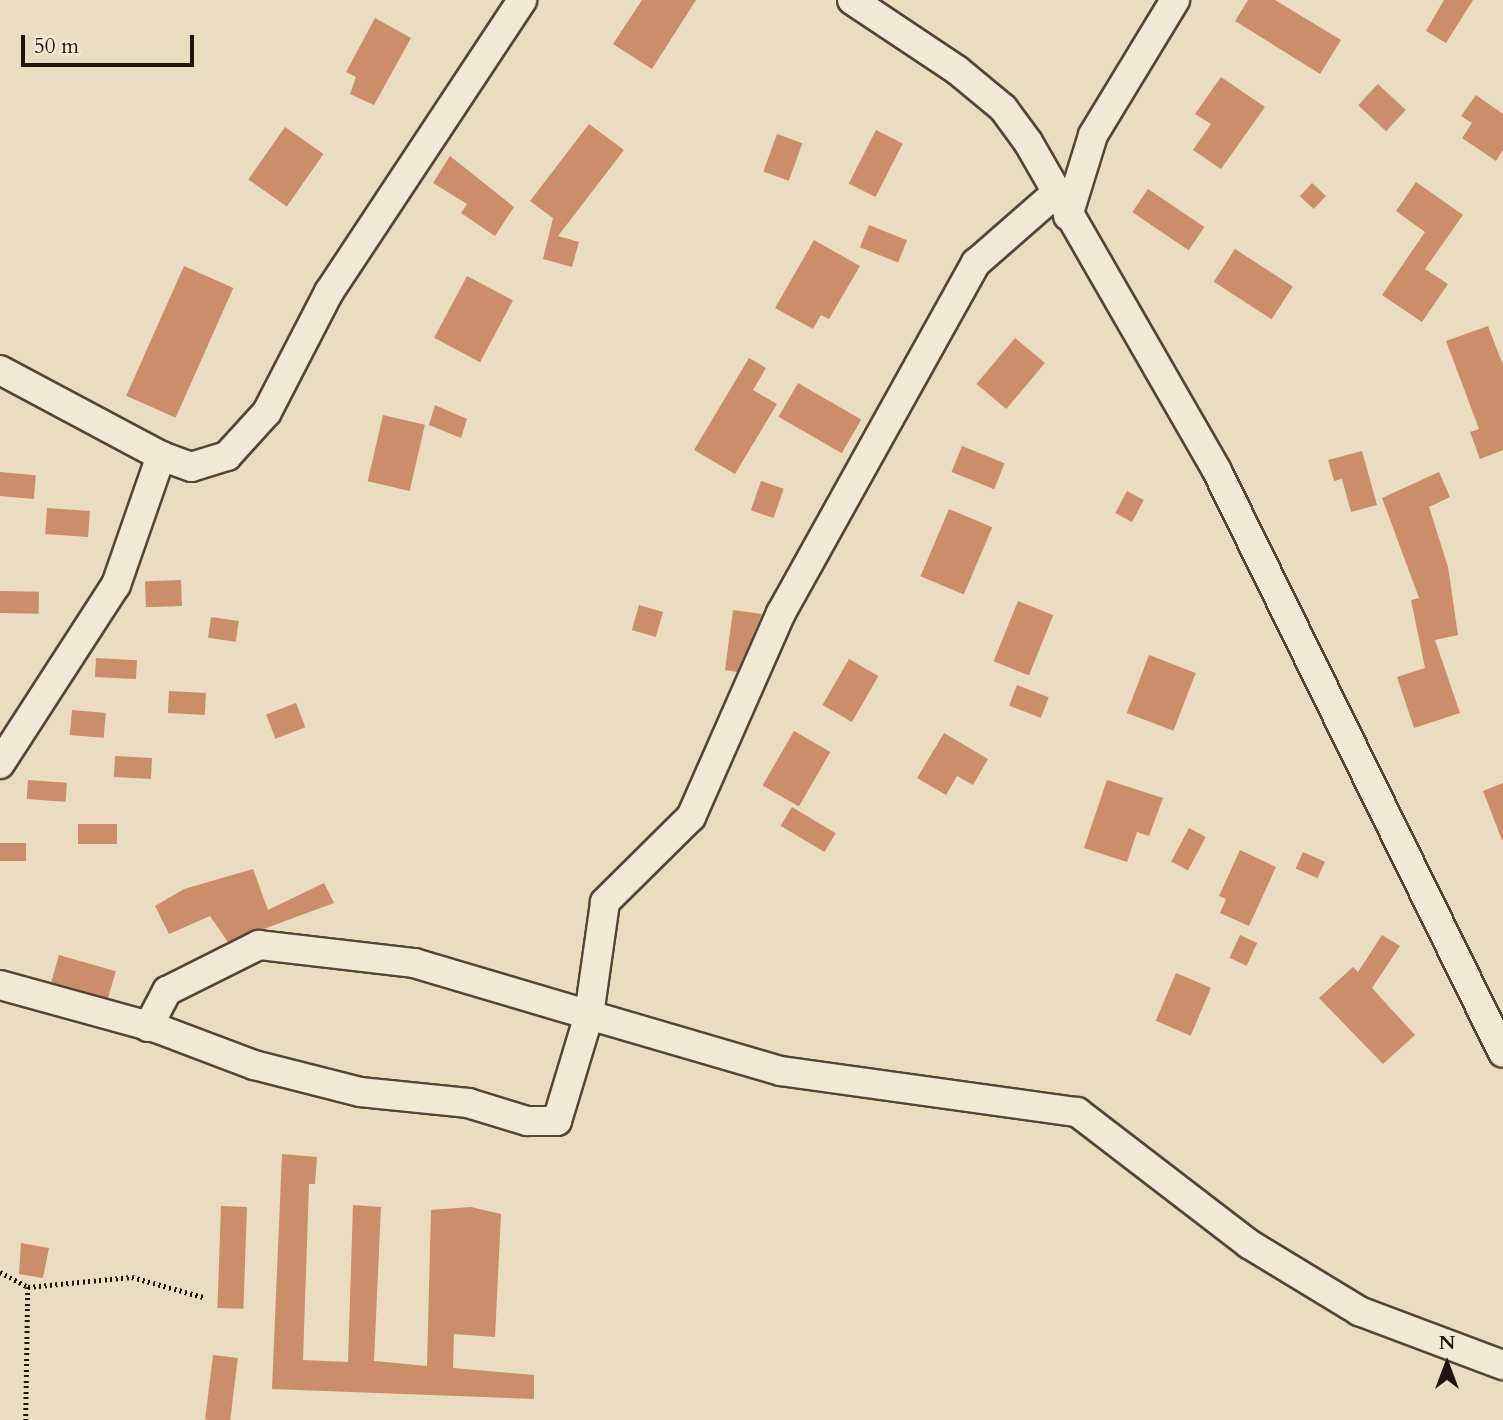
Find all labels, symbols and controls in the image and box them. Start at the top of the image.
scale bar [24,21,198,65]
text: 50 m [34,32,79,61]
north arrow [1412,1329,1482,1399]
text: N [1439,1330,1455,1356]

